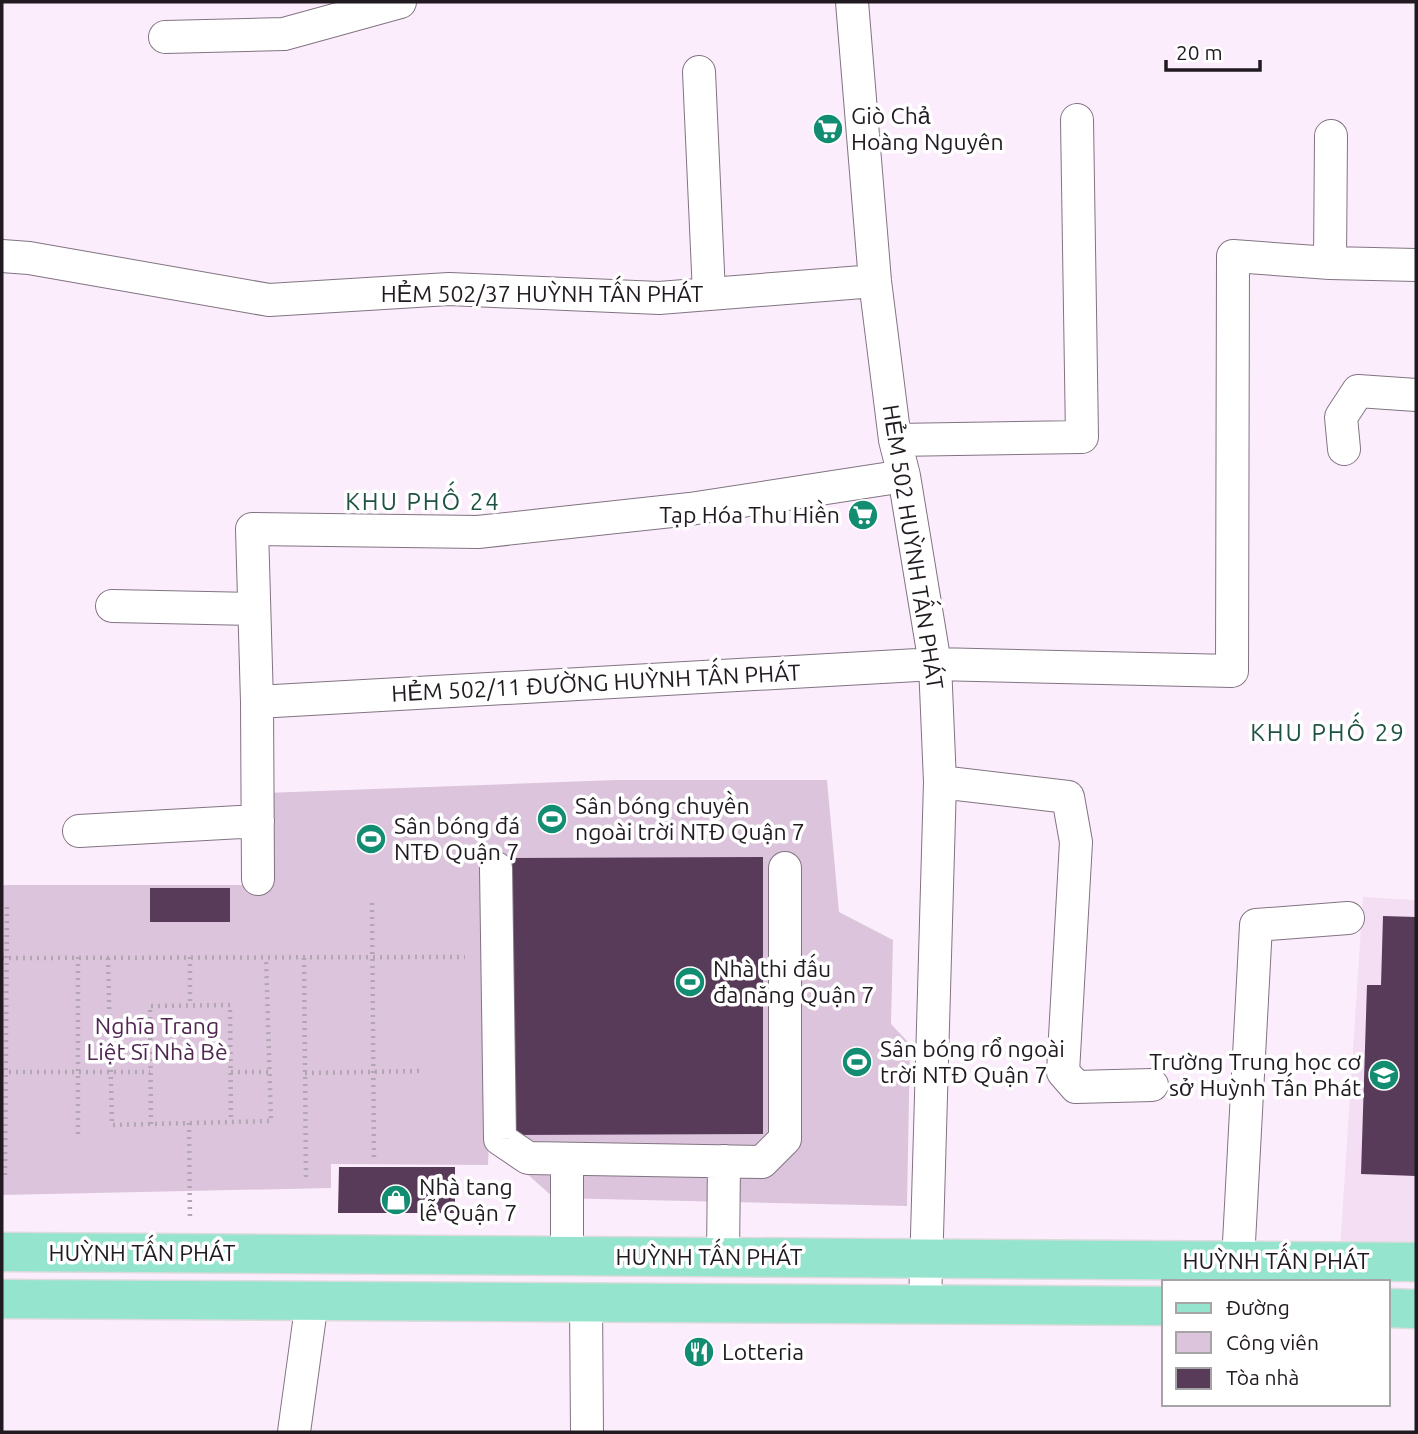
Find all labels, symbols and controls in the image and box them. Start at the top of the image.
scale bar [1166,28,1260,72]
text: 20 m [1176,40,1223,64]
place label: Giò Chả Hoàng Nguyên [851,103,1004,154]
supermarket icon: Giò Chả Hoàng Nguyên [811,112,845,146]
street label: HẺM 502/37 HUỲNH TẤN PHÁT [381,275,703,306]
street label: HẺM 502 HUỲNH TẤN PHÁT [879,402,955,691]
district label: KHU PHỐ 24 [345,480,501,515]
supermarket icon: Tạp Hóa Thu Hiền [846,498,880,532]
place label: Tạp Hóa Thu Hiền [659,499,840,527]
street label: HẺM 502/11 ĐƯỜNG HUỲNH TẤN PHÁT [390,653,801,706]
district label: KHU PHỐ 29 [1250,711,1406,746]
place label: Sân bóng chuyền ngoài trời NTĐ Quận 7 [575,790,805,844]
sports icon: Sân bóng chuyền ngoài trời NTĐ Quận 7 [535,802,569,836]
place label: Sân bóng đá NTĐ Quận 7 [394,813,520,864]
sports icon: Sân bóng đá NTĐ Quận 7 [354,822,388,856]
place label: Nhà thi đấu đa năng Quận 7 [713,953,874,1007]
sports icon: Nhà thi đấu đa năng Quận 7 [673,965,707,999]
park label: Nghĩa Trang Liệt Sĩ Nhà Bè [86,1013,228,1064]
place label: Sân bóng rổ ngoài trời NTĐ Quận 7 [880,1036,1065,1087]
sports icon: Sân bóng rổ ngoài trời NTĐ Quận 7 [840,1045,874,1079]
place label: Trường Trung học cơ sở Huỳnh Tấn Phát [1149,1049,1361,1100]
school or university icon: Trường Trung học cơ sở Huỳnh Tấn Phát [1367,1058,1401,1092]
place label: Nhà tang lễ Quận 7 [419,1174,517,1225]
shop icon: Nhà tang lễ Quận 7 [379,1183,413,1217]
street label: HUỲNH TẤN PHÁT [48,1234,236,1265]
street label: HUỲNH TẤN PHÁT [615,1238,803,1269]
street label: HUỲNH TẤN PHÁT [1182,1242,1370,1273]
legend [1162,1280,1390,1406]
text: Đường [1226,1295,1290,1319]
text: Công viên [1226,1330,1319,1354]
restaurant icon: Lotteria [682,1335,716,1369]
place label: Lotteria [722,1339,804,1364]
text: Tòa nhà [1226,1365,1299,1389]

